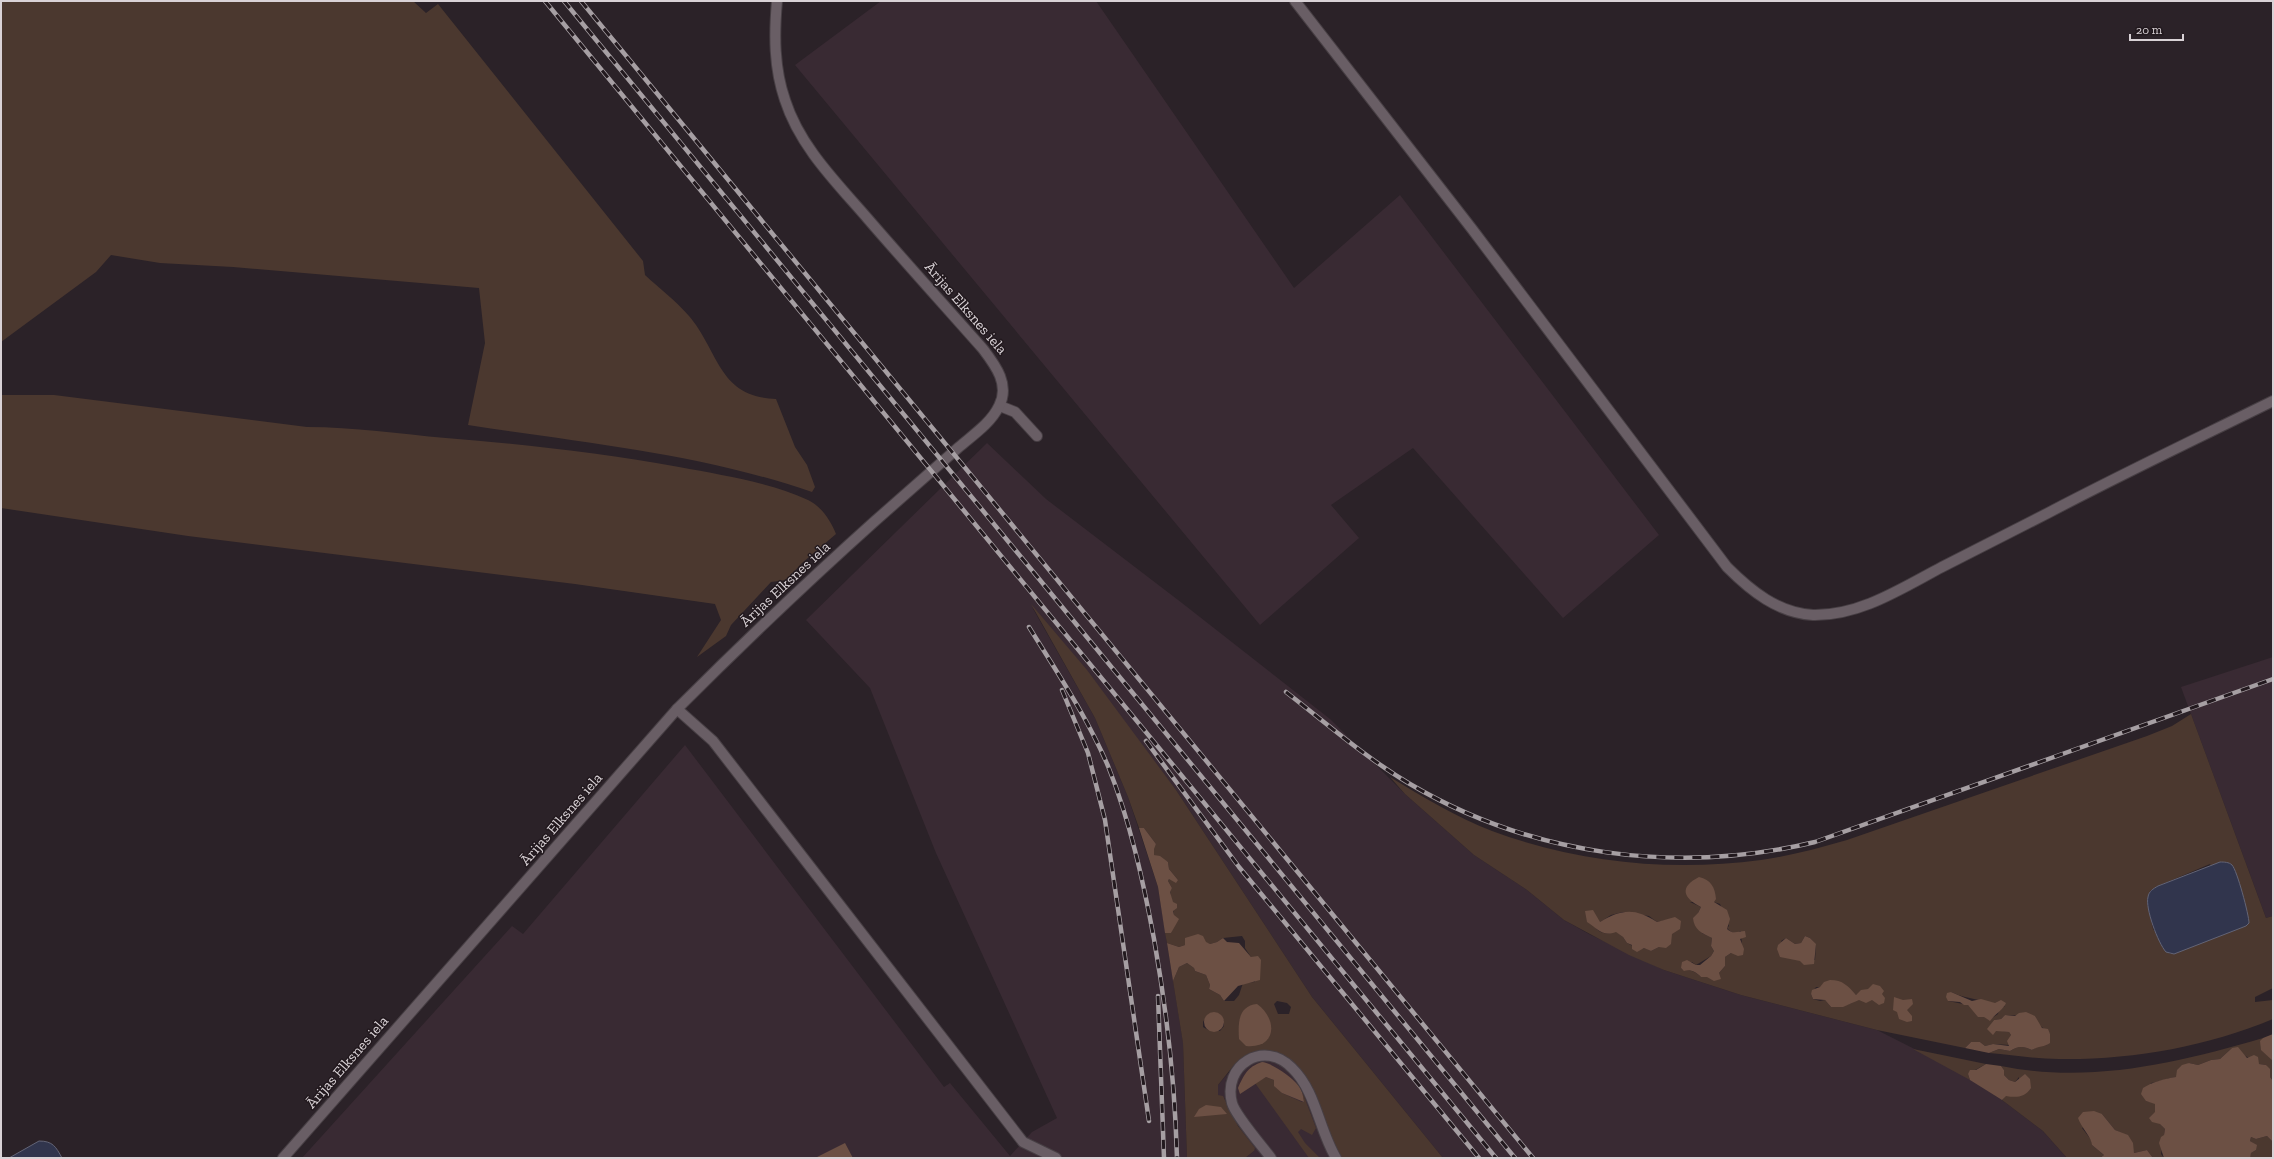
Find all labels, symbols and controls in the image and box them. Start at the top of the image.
scale bar [2130,16,2183,42]
text: 20 m [2136,23,2163,37]
street label: Ārijas Elksnes iela [921,258,1011,358]
street label: Ārijas Elksnes iela [736,538,834,630]
street label: Ārijas Elksnes iela [516,769,606,869]
street label: Ārijas Elksnes iela [302,1012,392,1112]

